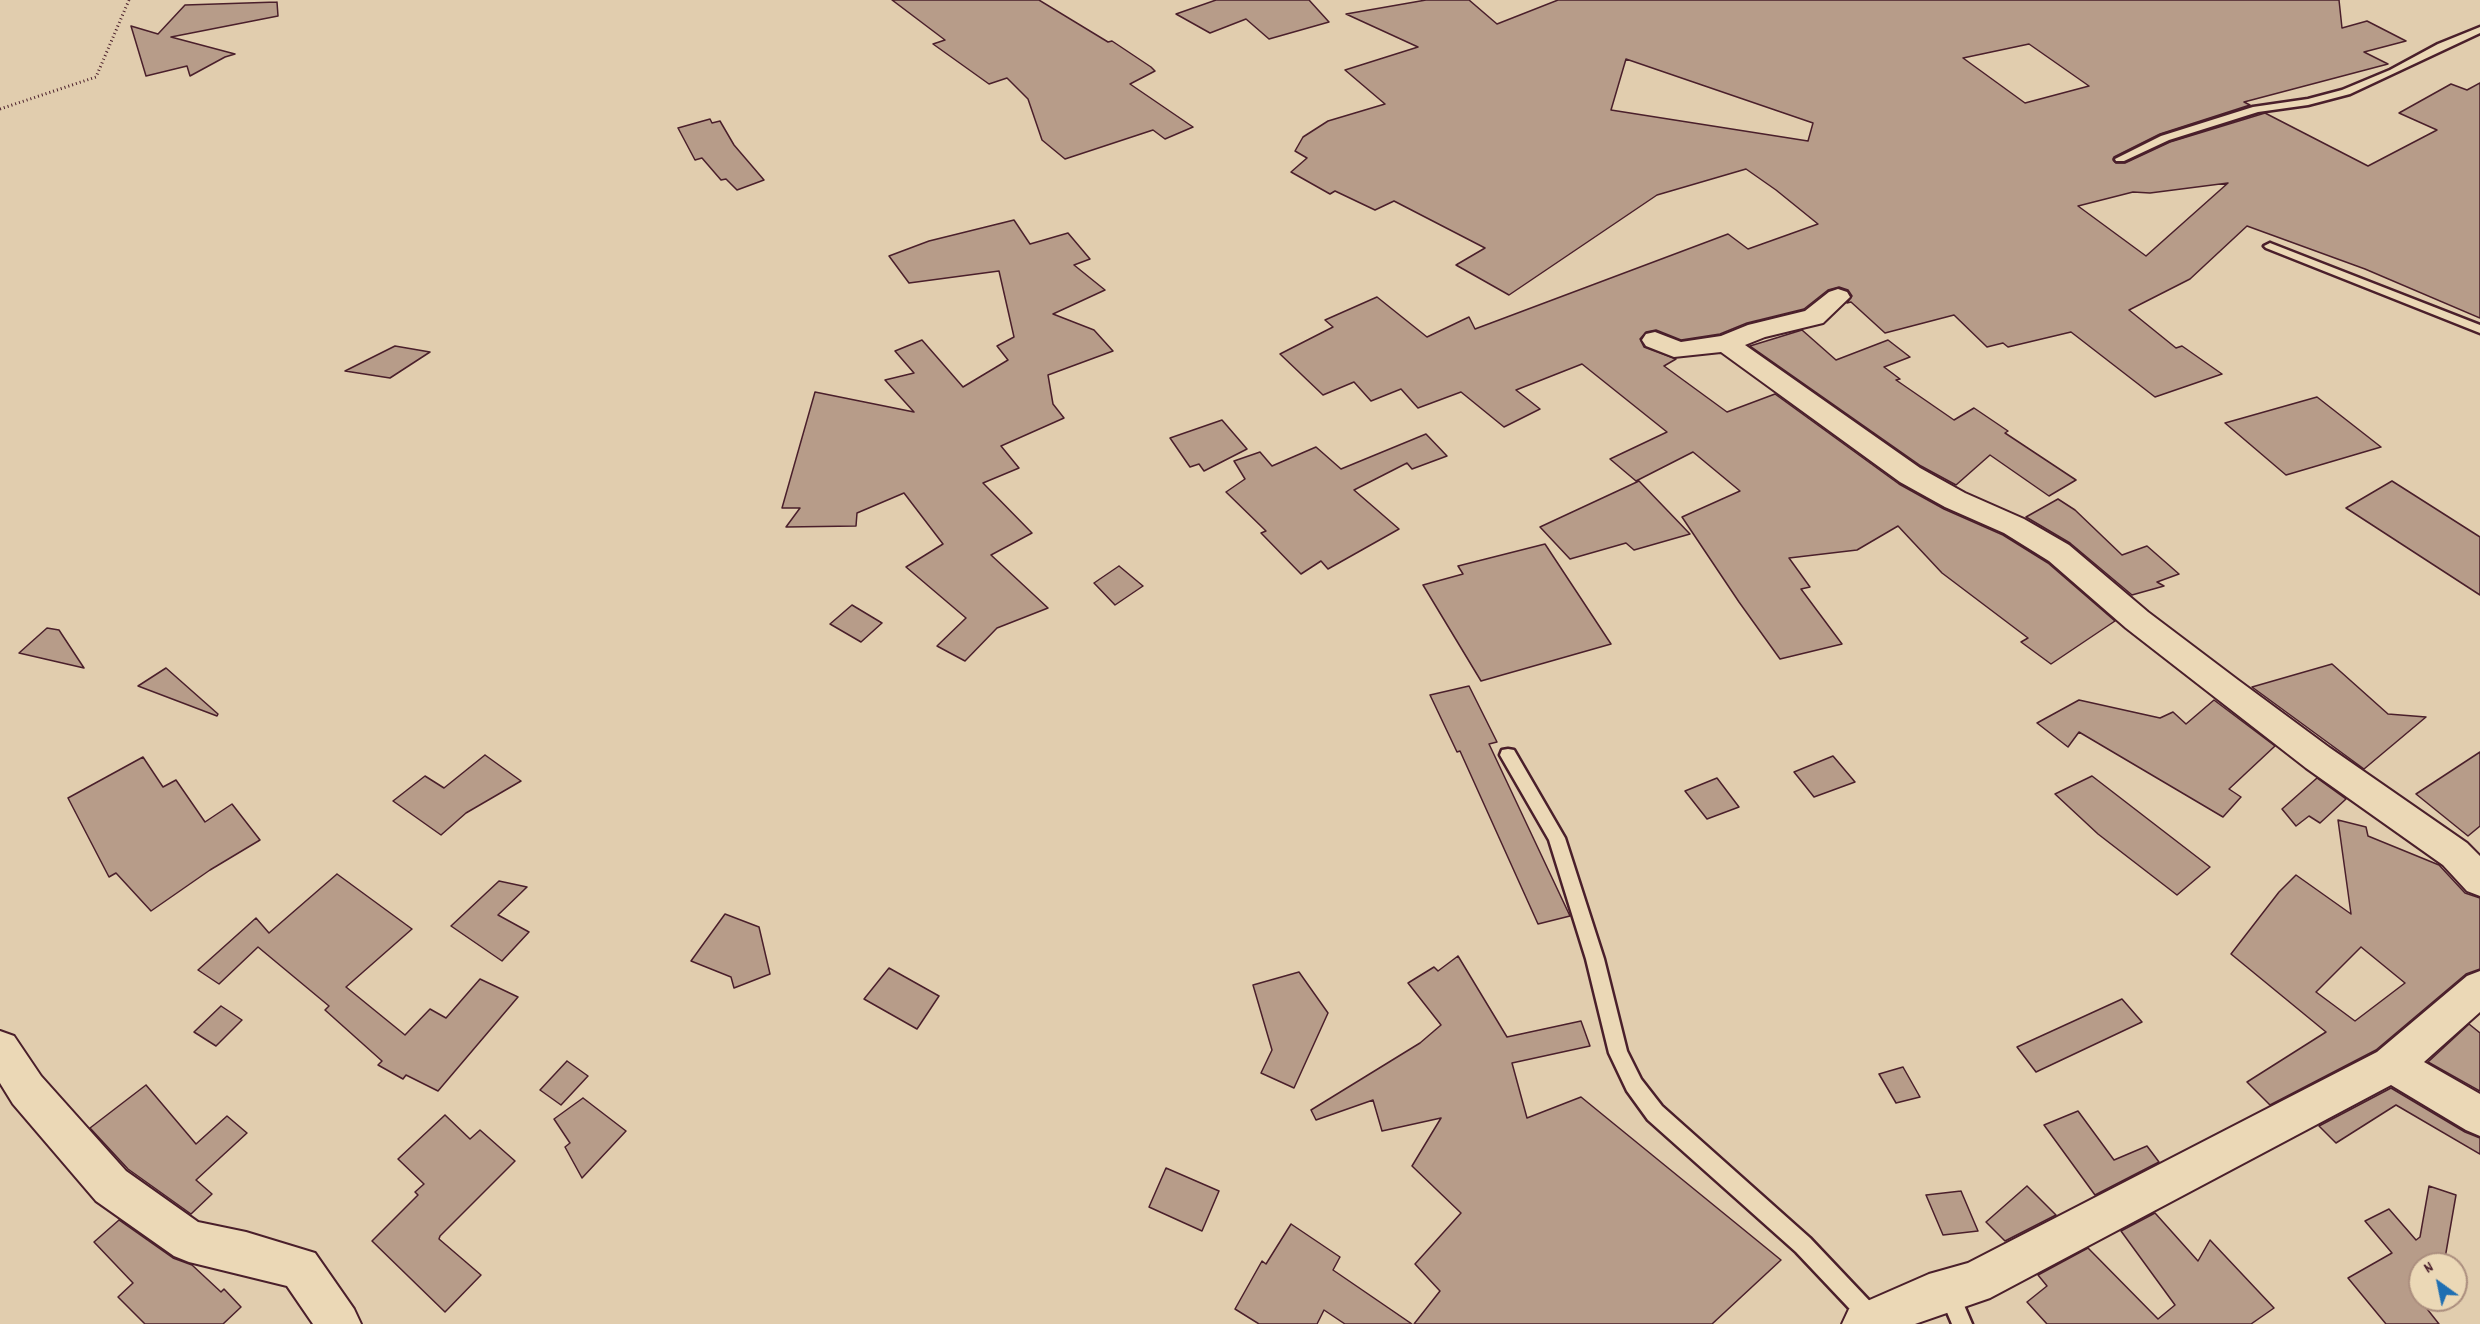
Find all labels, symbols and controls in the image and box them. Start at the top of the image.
north arrow [2408,1252,2468,1312]
text: N [2419,1256,2439,1280]

